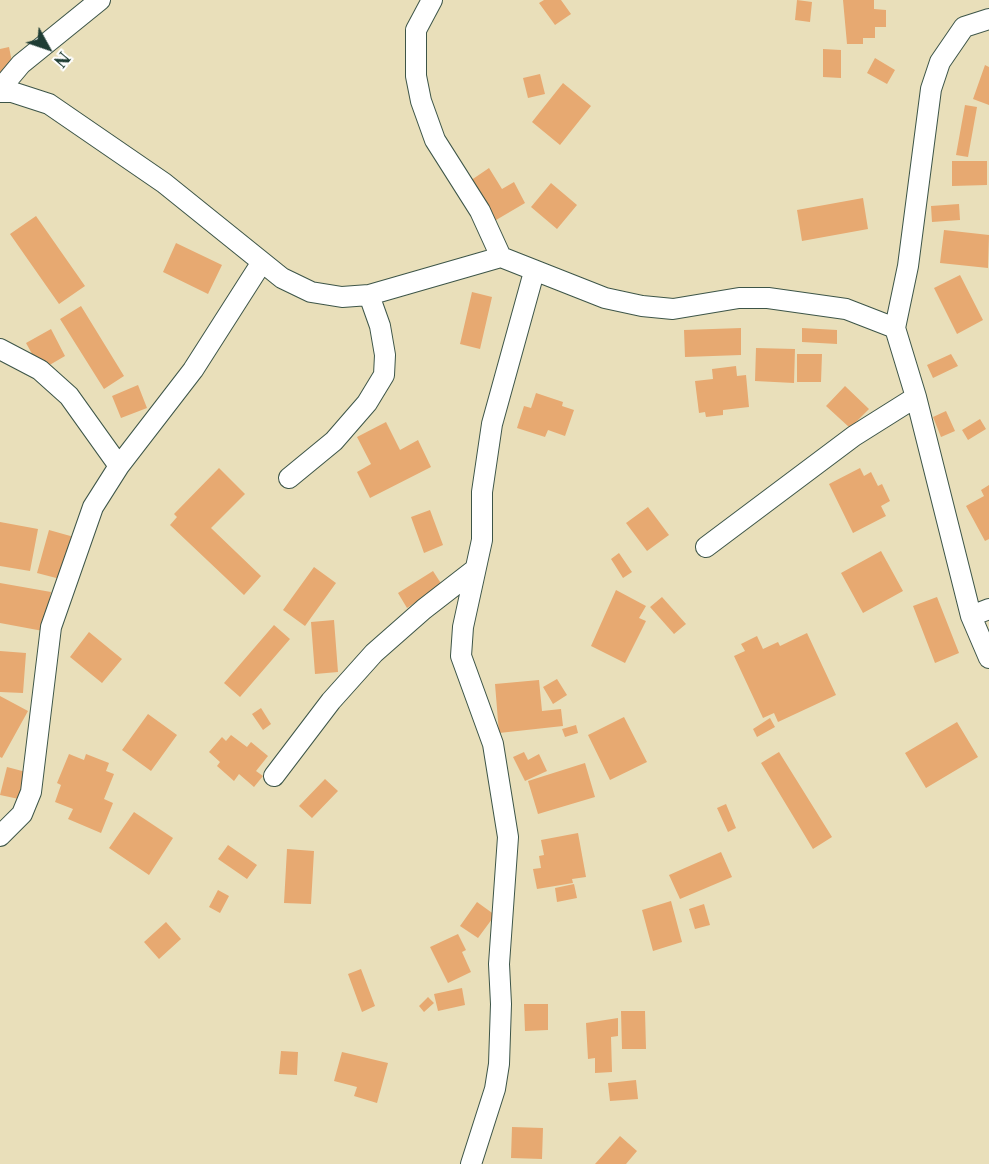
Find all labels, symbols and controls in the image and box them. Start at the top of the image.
north arrow [18,18,78,78]
text: N [50,48,74,71]

